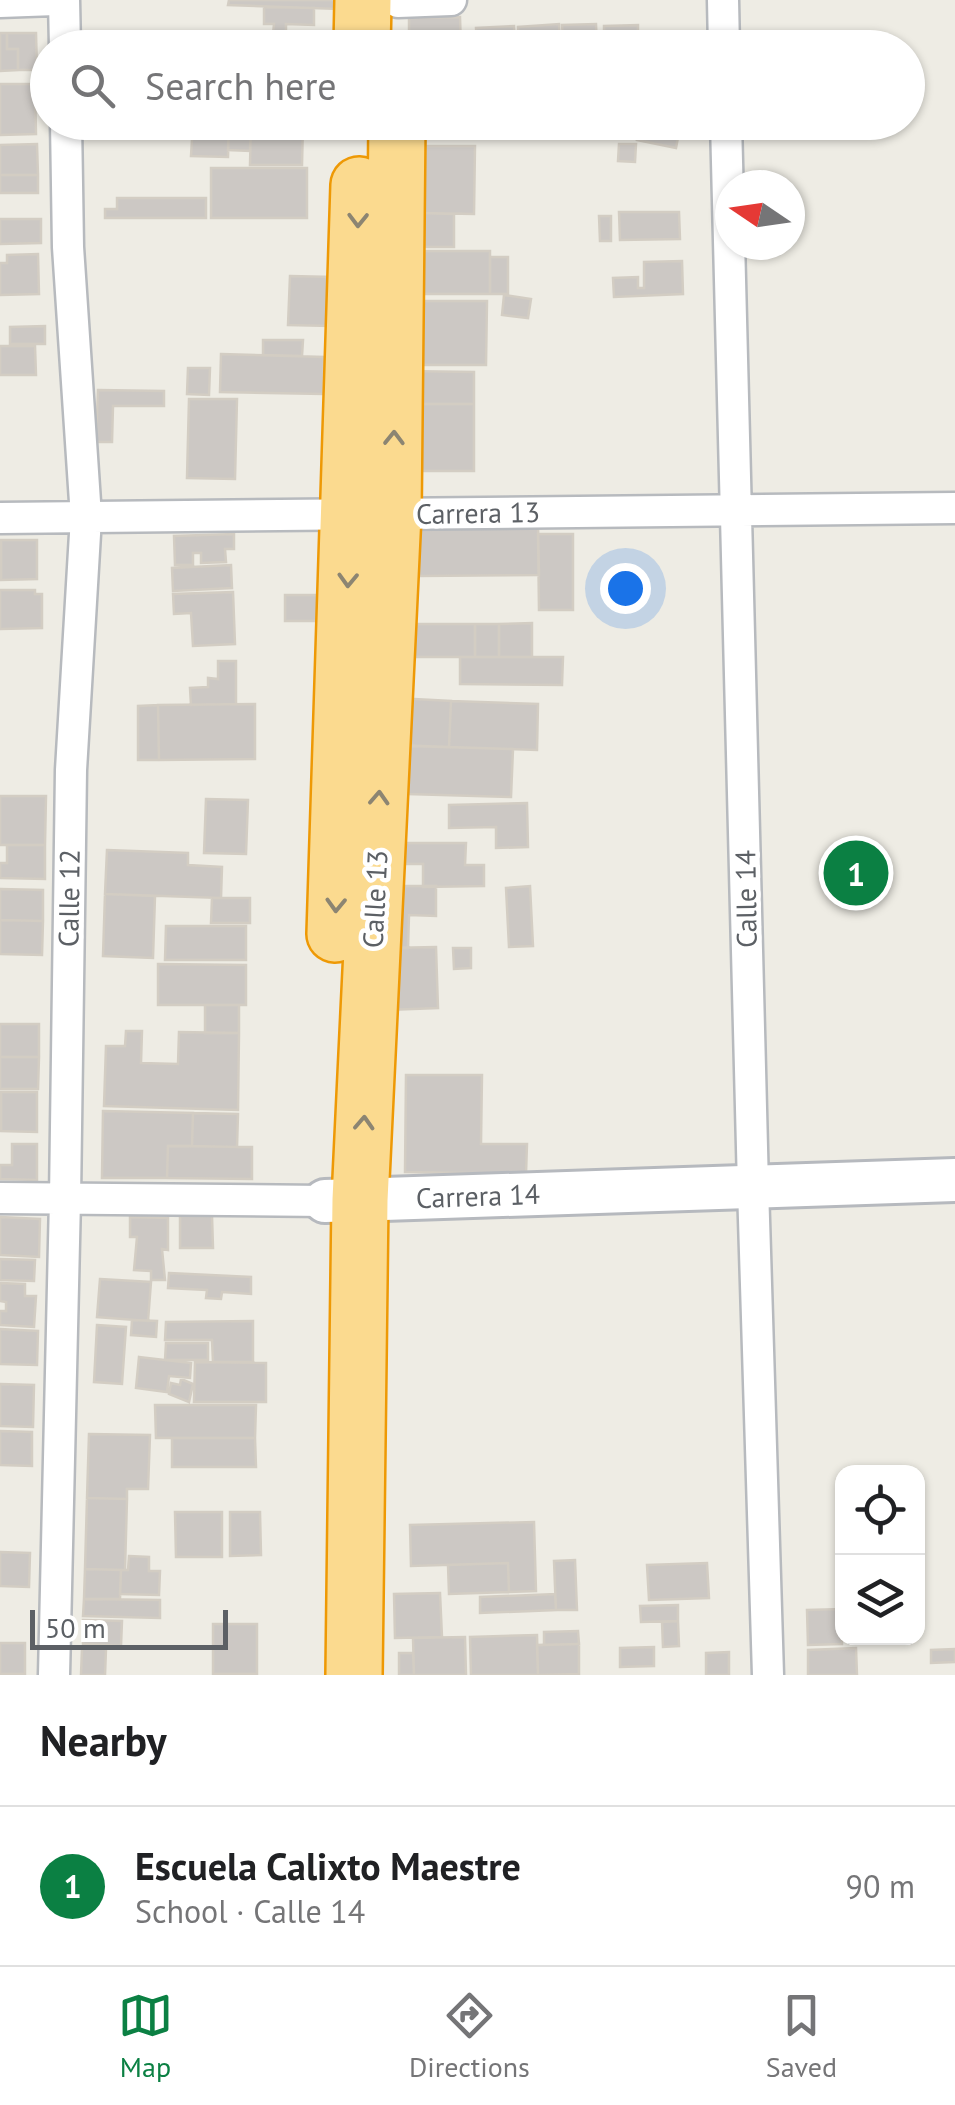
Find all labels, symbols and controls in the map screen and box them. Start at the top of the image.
search box [30,30,925,140]
icon: search [65,58,120,113]
text: Search here [145,61,337,110]
north arrow [715,170,805,260]
one-way arrow [347,212,368,228]
one-way arrow [383,430,404,446]
street label: Carrera 13 [416,493,540,532]
your location [600,563,651,614]
one-way arrow [338,572,359,588]
one-way arrow [369,790,390,805]
pin: 1 [824,836,888,910]
street label: Calle 12 [49,849,88,947]
street label: Calle 13 [353,849,396,949]
street label: Calle 14 [726,850,765,948]
one-way arrow [326,897,347,913]
one-way arrow [353,1114,374,1130]
street label: Carrera 14 [415,1175,541,1216]
map controls [835,1465,925,1645]
button: locate [835,1465,925,1555]
button: layers [835,1555,925,1645]
scale bar [30,1605,228,1650]
text: 50 m [45,1609,106,1646]
text: Nearby [40,1713,167,1768]
text: Escuela Calixto Maestre [135,1841,521,1890]
text: 1 [63,1865,82,1907]
text: 90 m [846,1865,915,1907]
text: School · Calle 14 [135,1890,365,1932]
tab: Map [118,1988,173,2085]
tab: Directions [409,1988,530,2085]
tab: Saved [766,1988,837,2085]

